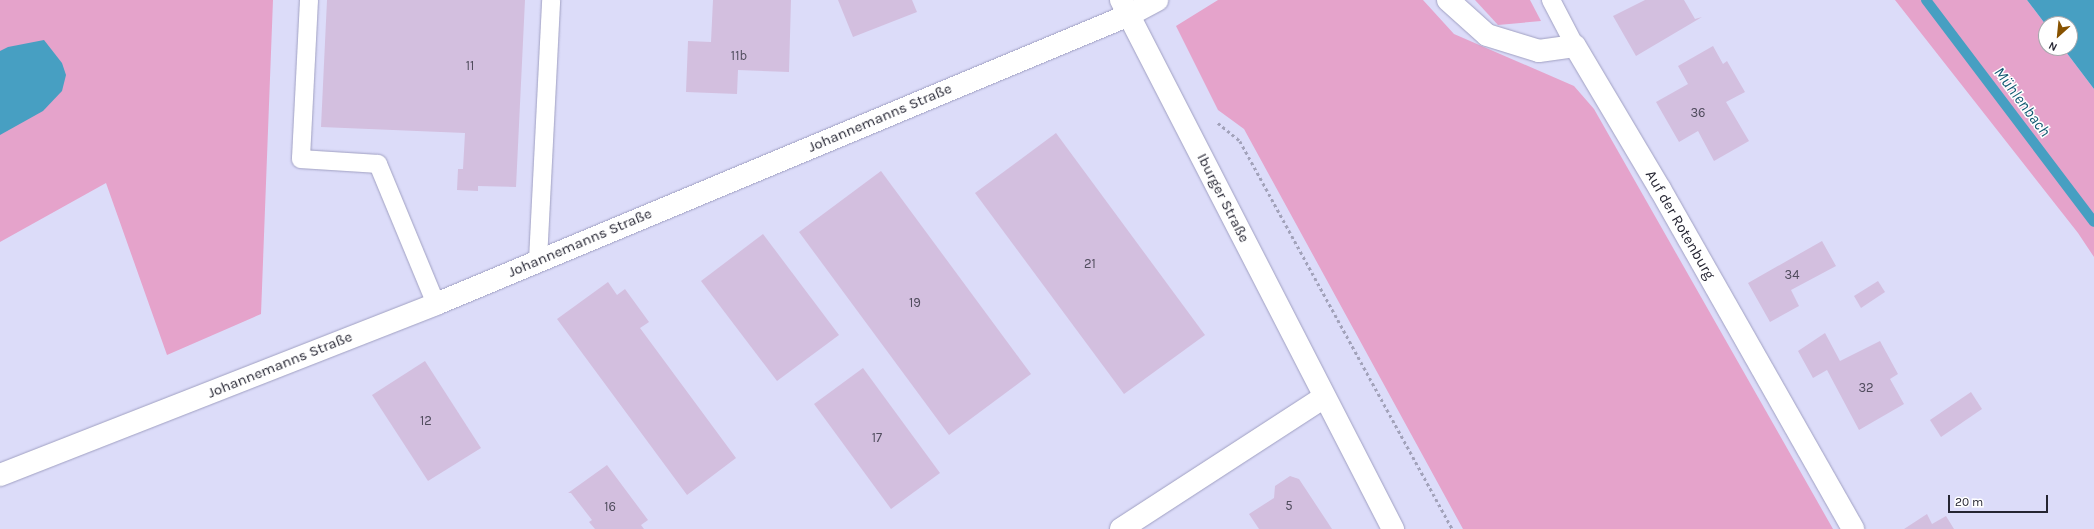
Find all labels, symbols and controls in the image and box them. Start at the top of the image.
north arrow [2038,16,2078,56]
text: N [2046,39,2059,54]
house number: 11b [731,48,747,64]
house number: 11 [466,58,474,74]
water label: Mühlenbach [1990,63,2054,141]
street label: Johannemanns Straße [805,80,955,156]
house number: 36 [1690,105,1706,121]
street label: Iburger Straße [1193,150,1253,246]
street label: Auf der Rotenburg [1641,167,1719,283]
street label: Johannemanns Straße [505,205,655,281]
house number: 21 [1084,256,1096,272]
house number: 34 [1785,267,1799,283]
house number: 19 [909,295,921,311]
street label: Johannemanns Straße [205,328,355,402]
house number: 32 [1858,380,1874,396]
house number: 12 [420,413,432,429]
house number: 17 [872,430,882,446]
scale bar [1950,487,2050,513]
text: 20 m [1955,495,1983,509]
house number: 5 [1285,498,1293,514]
house number: 16 [604,499,616,515]

